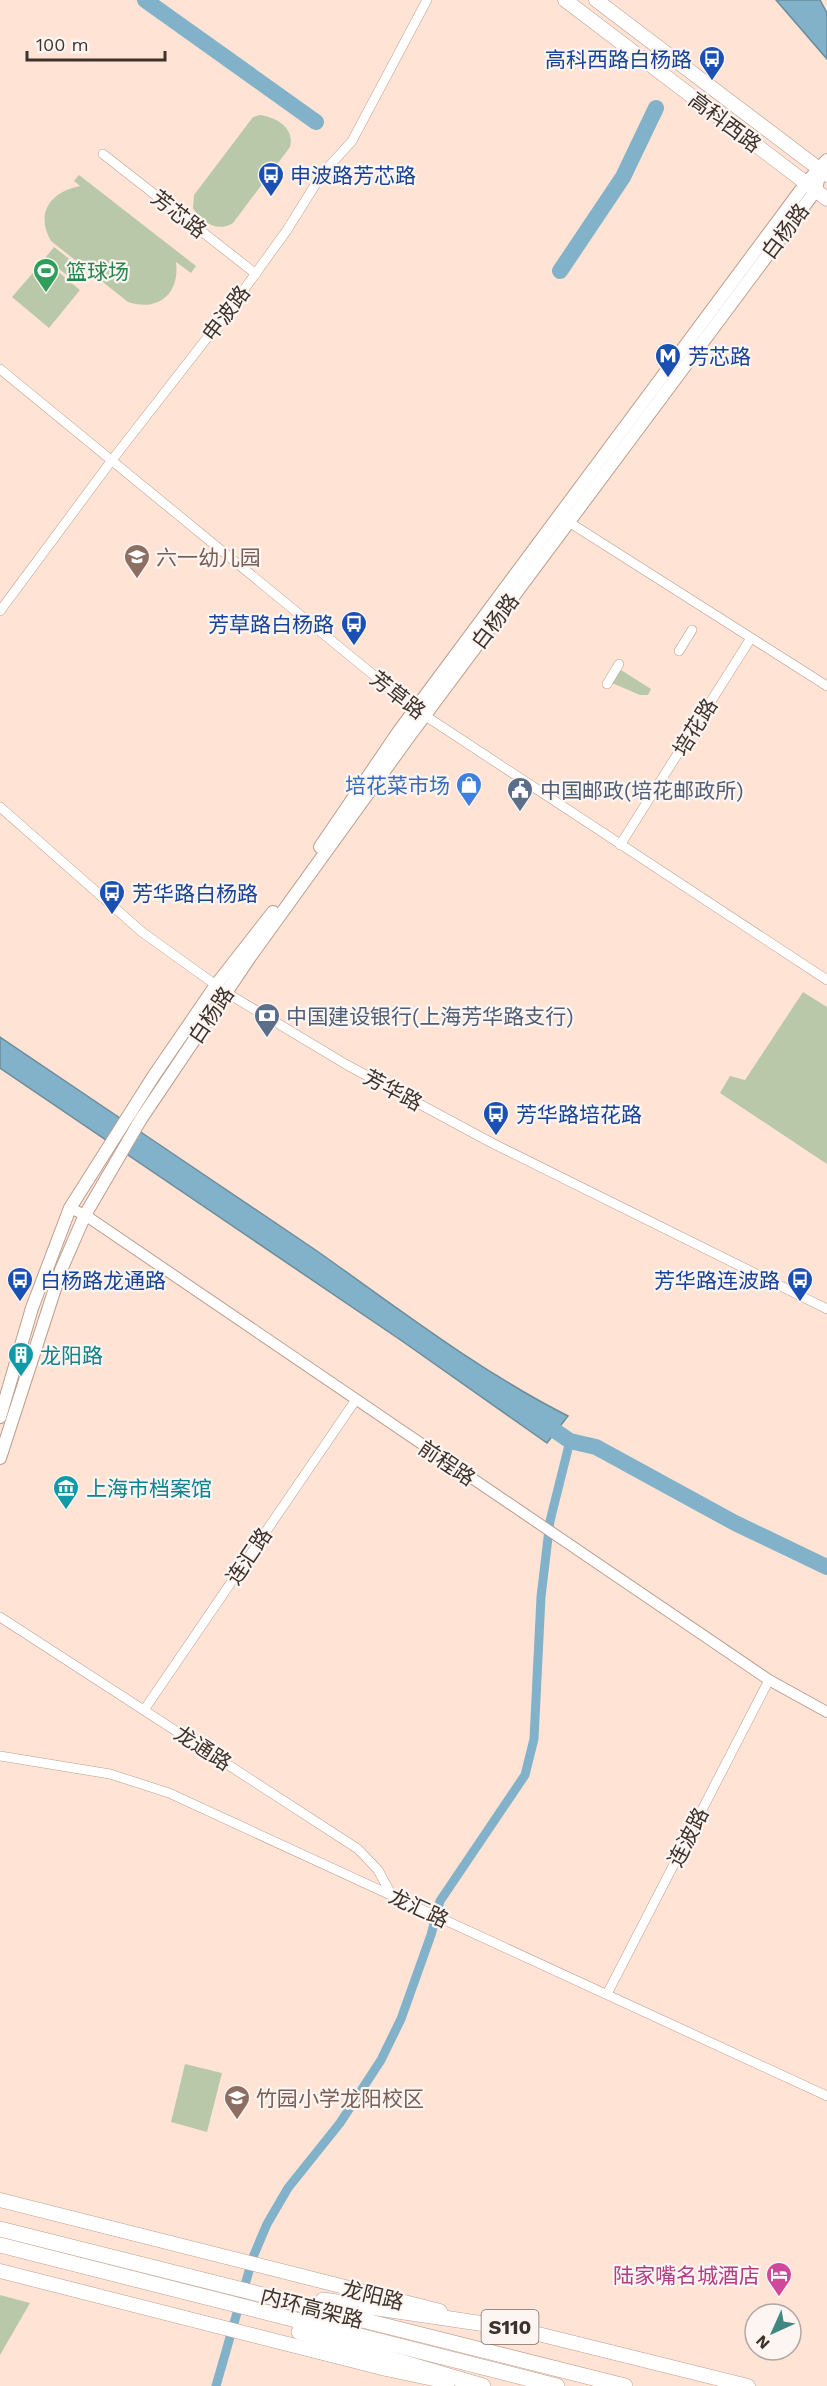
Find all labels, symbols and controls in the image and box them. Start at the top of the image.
scale bar [27,24,165,62]
text: 100 m [36,34,89,55]
bus stop icon: 高科西路白杨路 [697,44,727,82]
place label: 高科西路白杨路 [545,47,692,72]
street label: 高科西路 [684,87,766,157]
bus stop icon: 申波路芳芯路 [256,160,286,198]
place label: 申波路芳芯路 [290,163,416,188]
street label: 芳芯路 [146,185,212,243]
street label: 白杨路 [756,198,814,264]
sports icon: 篮球场 [31,256,61,294]
place label: 篮球场 [66,259,129,284]
street label: 申波路 [197,280,255,346]
metro station icon: 芳芯路 [653,341,683,379]
place label: 芳芯路 [688,344,751,369]
school or university icon: 六一幼儿园 [122,542,152,580]
place label: 六一幼儿园 [156,545,261,570]
street label: 白杨路 [466,588,524,654]
bus stop icon: 芳草路白杨路 [339,609,369,647]
place label: 芳草路白杨路 [208,612,334,637]
street label: 芳草路 [365,666,431,724]
street label: 培花路 [668,694,722,760]
shop icon: 培花菜市场 [454,770,484,808]
place label: 培花菜市场 [345,773,450,798]
public building icon: 中国邮政(培花邮政所) [505,775,535,813]
place label: 中国邮政(培花邮政所) [540,778,744,803]
bus stop icon: 芳华路白杨路 [97,878,127,916]
place label: 芳华路白杨路 [132,881,258,906]
street label: 白杨路 [183,982,239,1048]
bank icon: 中国建设银行(上海芳华路支行) [252,1001,282,1039]
place label: 中国建设银行(上海芳华路支行) [286,1004,574,1029]
street label: 芳华路 [359,1064,427,1116]
bus stop icon: 芳华路培花路 [481,1099,511,1137]
place label: 芳华路培花路 [516,1102,642,1127]
bus stop icon: 白杨路龙通路 [5,1265,35,1303]
bus stop icon: 芳华路连波路 [785,1265,815,1303]
place label: 白杨路龙通路 [40,1268,166,1293]
place label: 芳华路连波路 [654,1268,780,1293]
building icon: 龙阳路 [6,1340,36,1378]
place label: 龙阳路 [40,1343,103,1368]
street label: 前程路 [414,1435,480,1491]
museum icon: 上海市档案馆 [51,1473,81,1511]
place label: 上海市档案馆 [86,1476,212,1501]
street label: 连汇路 [221,1523,277,1589]
street label: 龙通路 [170,1720,236,1776]
street label: 连波路 [663,1803,713,1871]
street label: 龙汇路 [385,1883,453,1933]
school or university icon: 竹园小学龙阳校区 [222,2083,252,2121]
place label: 竹园小学龙阳校区 [256,2086,424,2111]
hotel icon: 陆家嘴名城酒店 [764,2260,794,2298]
place label: 陆家嘴名城酒店 [613,2263,760,2288]
street label: 龙阳路 [339,2275,407,2315]
street label: 内环高架路 [258,2283,366,2333]
north arrow [743,2302,803,2362]
road number: S110 [482,2310,538,2344]
text: N [752,2331,774,2353]

